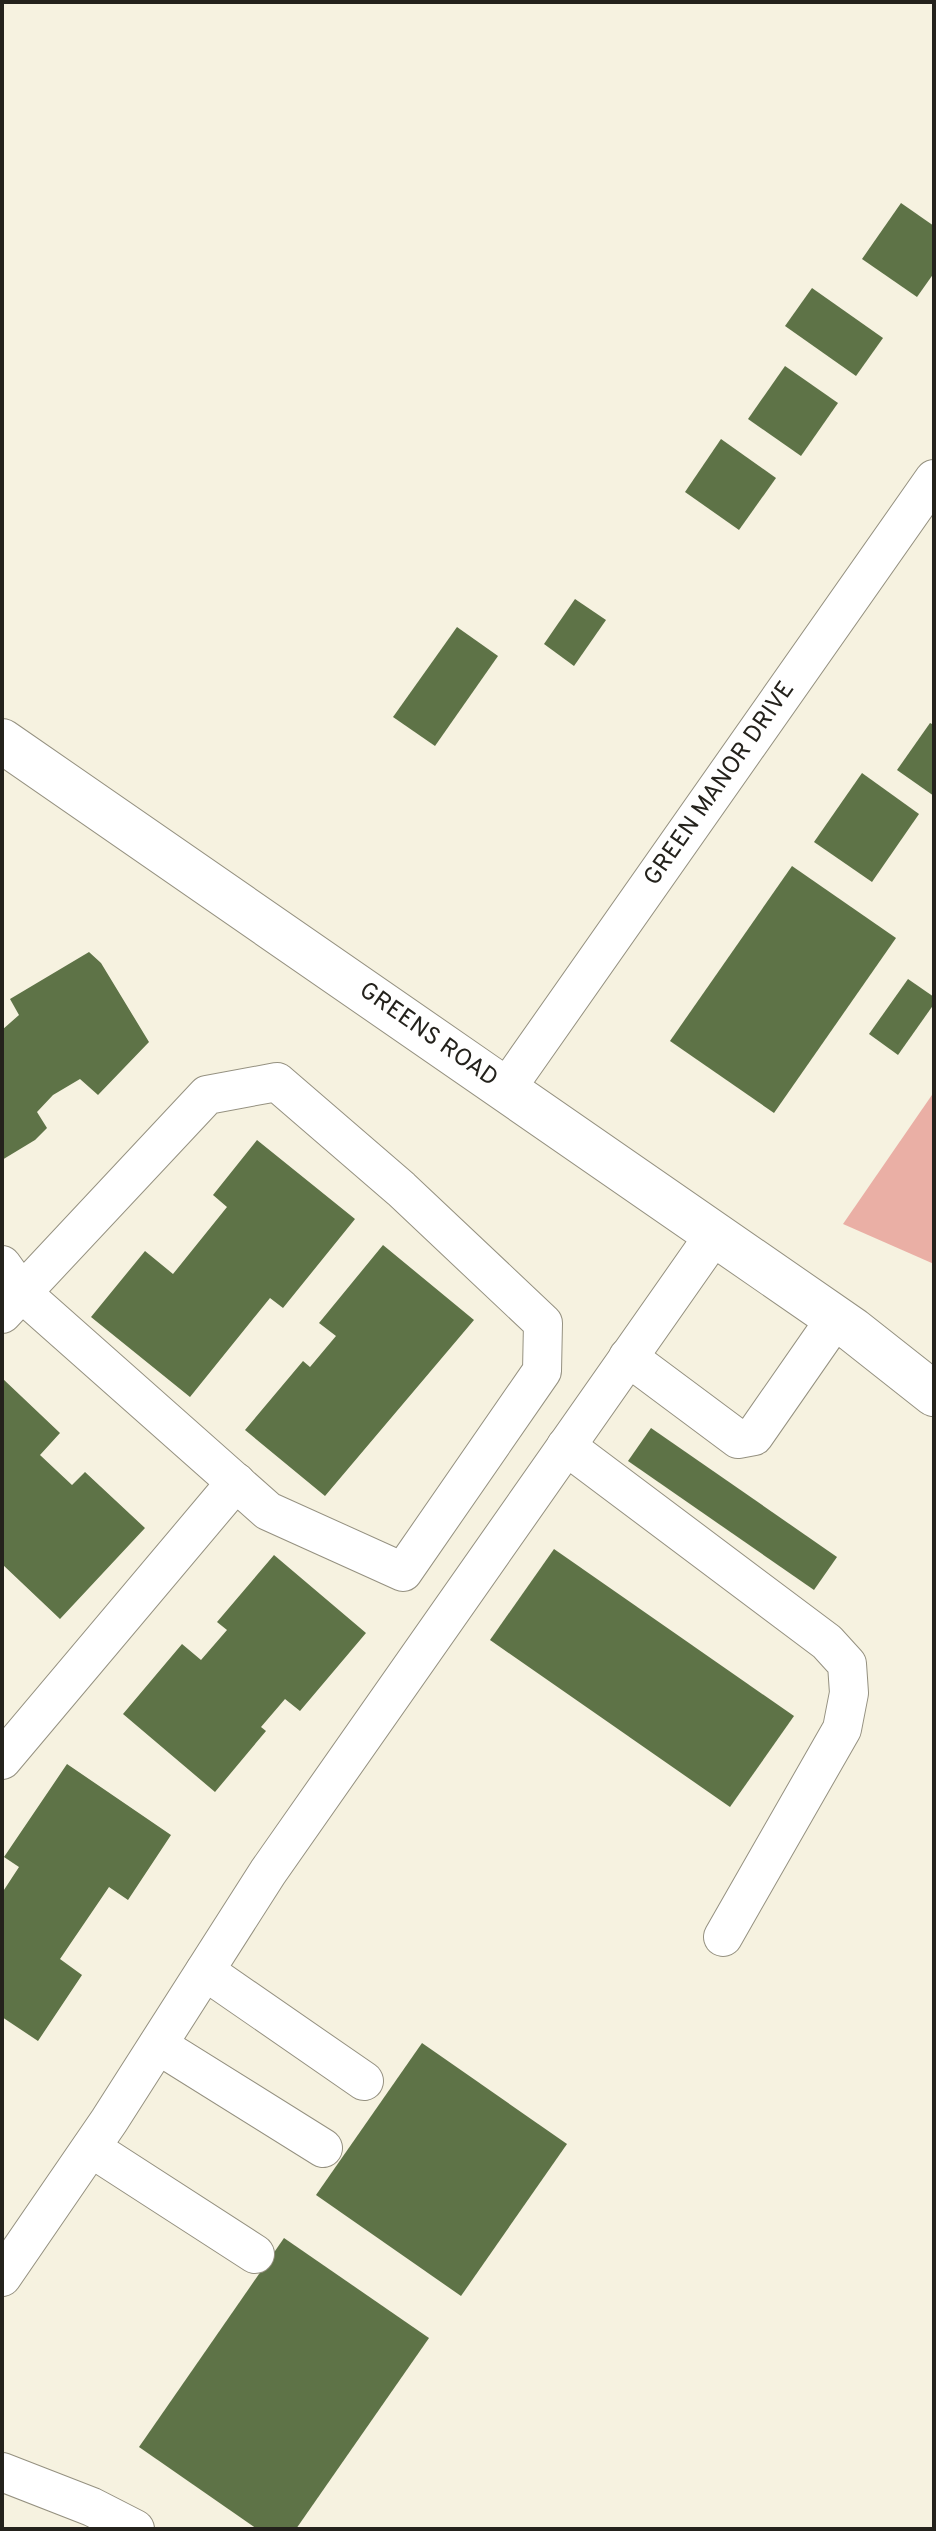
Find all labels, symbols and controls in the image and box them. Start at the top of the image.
street label: GREEN MANOR DRIVE [638,676,802,892]
street label: GREENS ROAD [353,976,503,1094]

